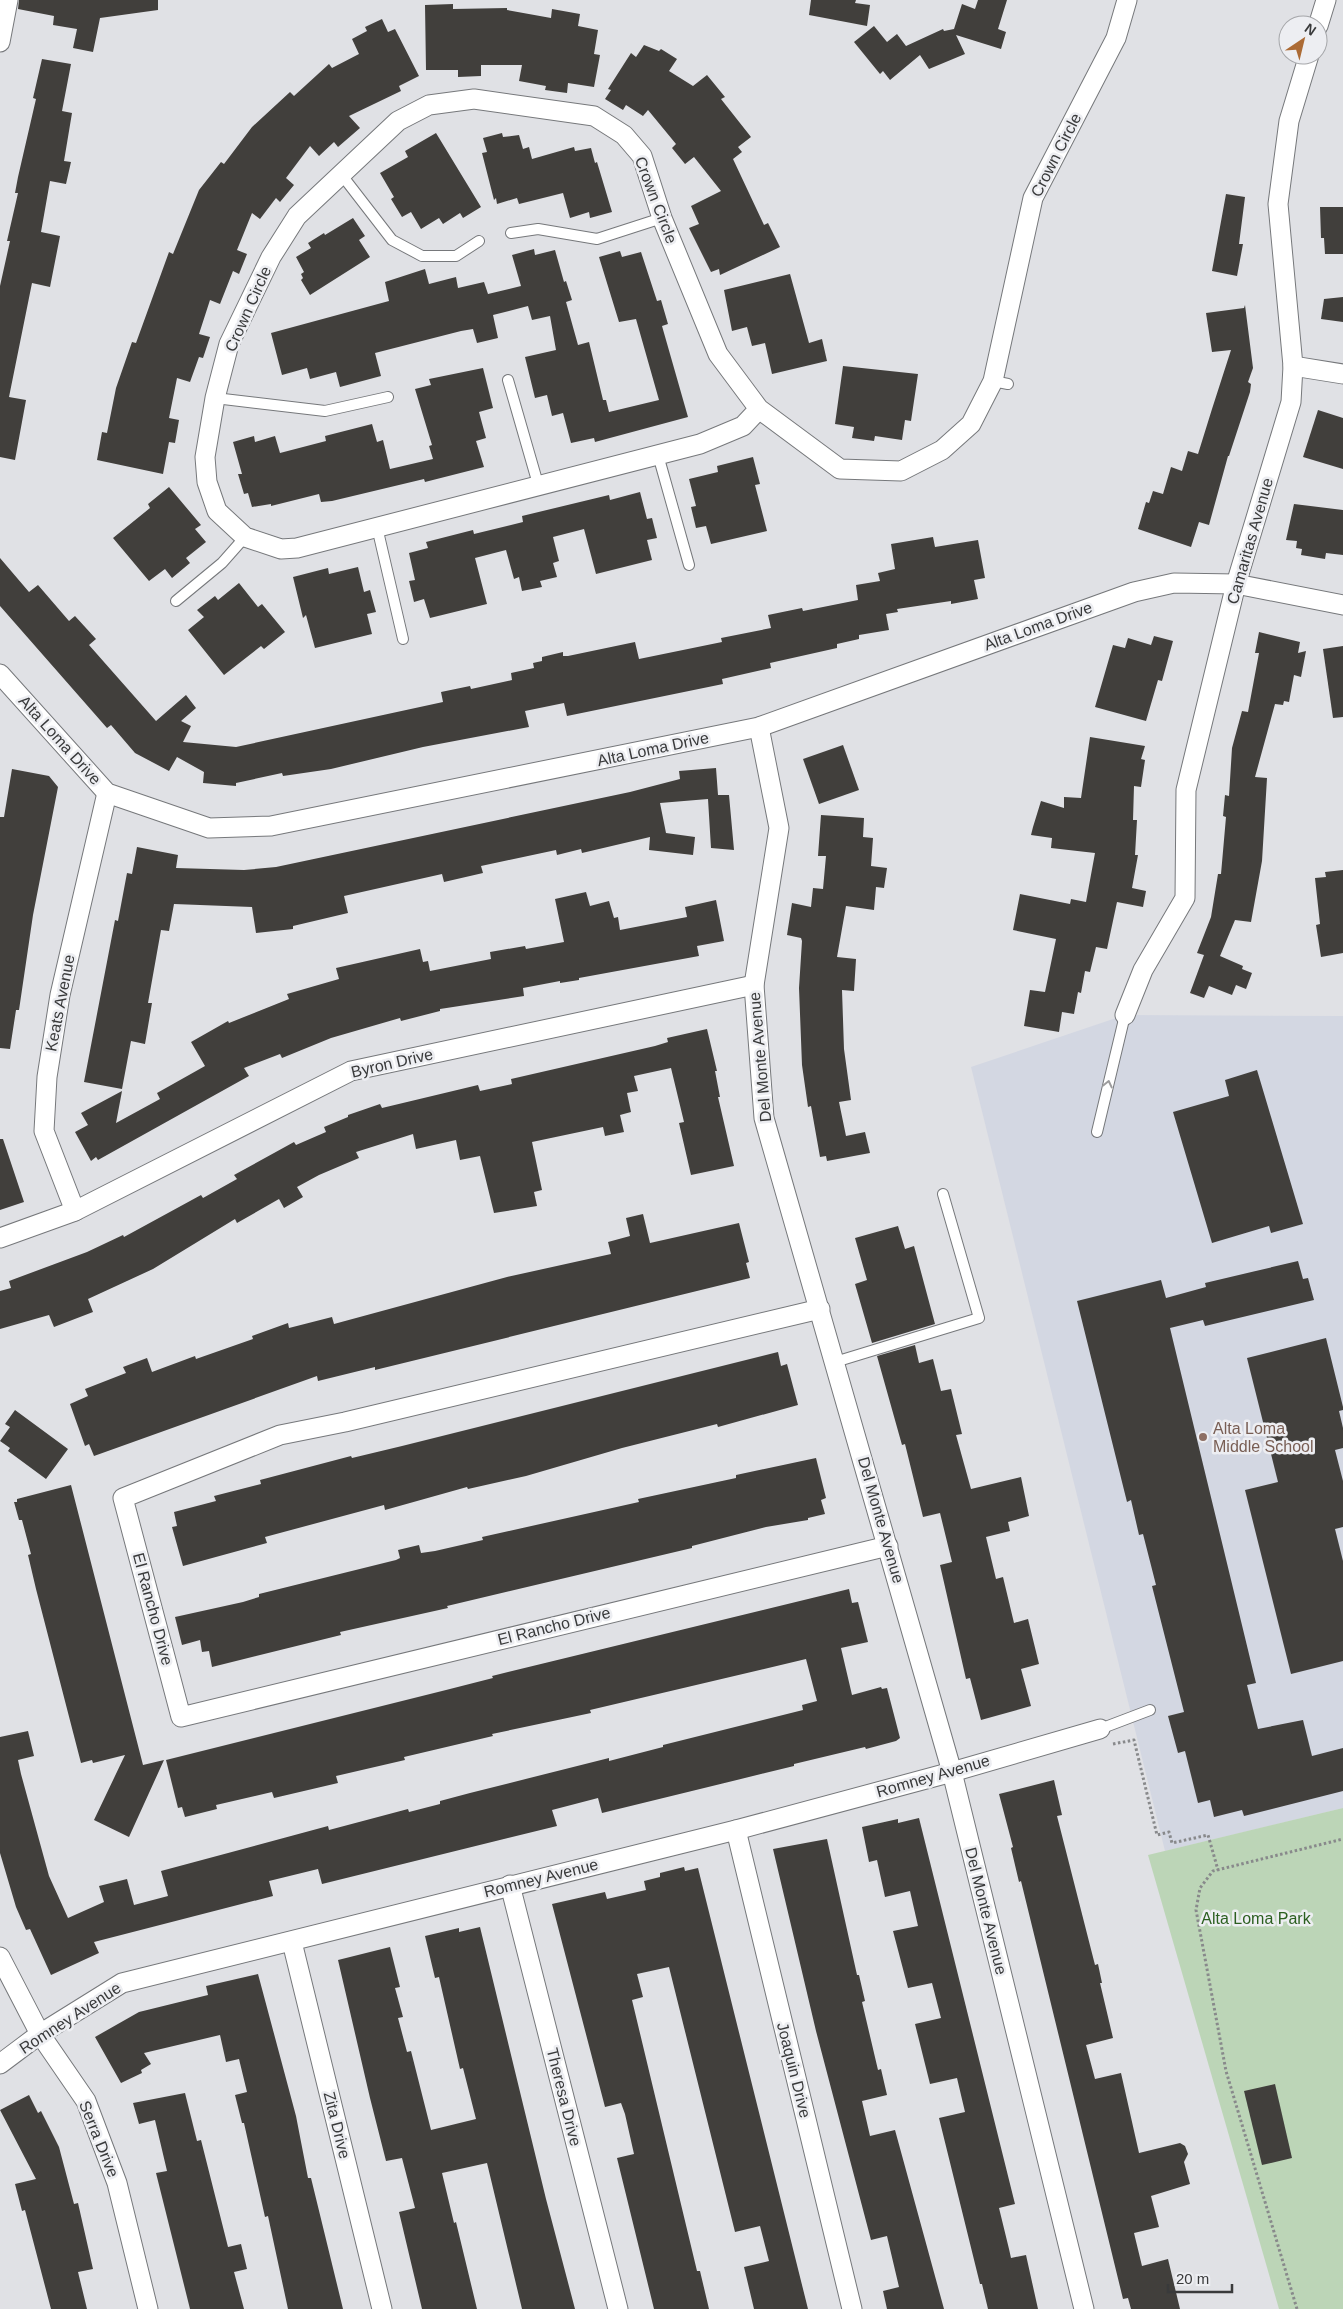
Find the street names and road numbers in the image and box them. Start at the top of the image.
street label: Crown Circle [1028,110,1084,200]
street label: Crown Circle [632,154,680,246]
street label: Crown Circle [222,264,274,354]
street label: Camaritas Avenue [1224,476,1276,606]
street label: Alta Loma Drive [982,599,1094,653]
street label: Alta Loma Drive [16,692,104,788]
street label: Alta Loma Drive [596,729,711,769]
street label: Keats Avenue [42,953,78,1053]
street label: Del Monte Avenue [746,991,774,1123]
street label: Byron Drive [349,1045,435,1081]
street label: Del Monte Avenue [855,1455,907,1585]
street label: El Rancho Drive [130,1551,176,1667]
street label: El Rancho Drive [496,1604,612,1648]
street label: Romney Avenue [874,1752,992,1800]
street label: Del Monte Avenue [962,1846,1010,1976]
street label: Romney Avenue [482,1856,600,1900]
street label: Romney Avenue [16,1979,124,2057]
street label: Joaquin Drive [774,2020,814,2120]
street label: Theresa Drive [544,2046,584,2148]
street label: Zita Drive [320,2090,354,2160]
street label: Serra Drive [76,2098,122,2180]

